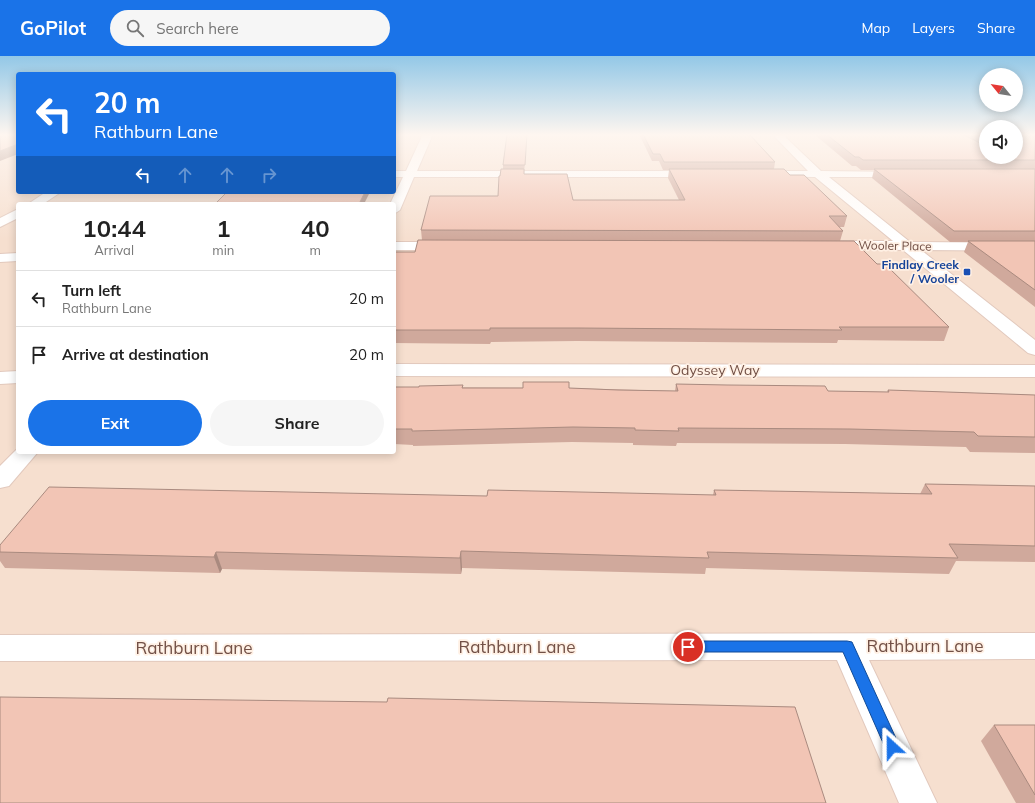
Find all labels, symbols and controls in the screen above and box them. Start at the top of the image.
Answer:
search box [110,10,390,46]
text: GoPilot [20,16,86,40]
icon: search [124,17,146,39]
text: Search here [156,19,239,38]
text: Map [861,19,890,37]
text: Layers [912,19,955,37]
text: Share [977,19,1015,37]
north arrow [979,68,1023,112]
map controls [979,68,1023,164]
text: 20 m [94,85,160,120]
icon: left [28,88,80,140]
text: Rathburn Lane [94,120,218,143]
button: sound [979,120,1023,164]
icon: left [132,164,154,186]
icon: ahead [174,164,196,186]
icon: ahead [216,164,238,186]
icon: right [258,164,280,186]
text: 10:44 [82,213,146,243]
text: 1 [216,213,231,243]
text: 40 [301,213,330,243]
street label: Wooler Place [858,237,932,254]
text: Arrival [94,242,134,258]
text: min [212,242,234,258]
text: m [309,242,321,258]
place label: Findlay Creek / Wooler [881,257,959,286]
marker: Findlay Creek / Wooler [962,267,972,277]
text: Turn left [62,281,121,300]
icon: left [28,288,50,310]
text: 20 m [349,289,384,308]
text: Rathburn Lane [62,300,152,316]
icon: arrive [28,344,50,366]
text: Arrive at destination [62,345,209,364]
text: 20 m [349,345,384,364]
street label: Odyssey Way [670,361,760,379]
button: Exit [28,400,202,446]
button: Share [210,400,384,446]
pin [671,630,705,664]
street label: Rathburn Lane [866,635,984,656]
street label: Rathburn Lane [458,636,576,657]
icon: arrive [677,636,699,658]
street label: Rathburn Lane [135,637,253,658]
position arrow [871,726,913,768]

